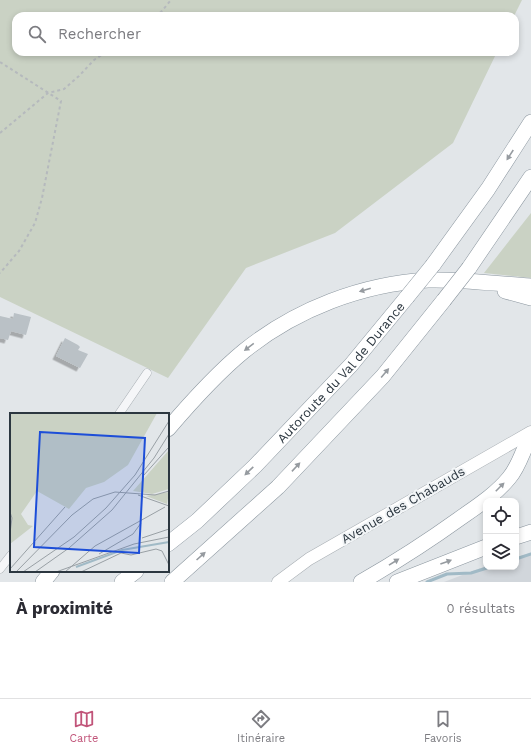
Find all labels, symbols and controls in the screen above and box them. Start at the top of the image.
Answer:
search box [12,12,519,56]
icon: search [26,23,48,45]
text: Rechercher [58,25,141,43]
one-way arrow [506,150,514,160]
one-way arrow [359,287,371,293]
street label: Autoroute du Val de Durance [274,299,408,446]
one-way arrow [244,343,255,351]
one-way arrow [381,367,390,378]
inset map [10,413,169,572]
one-way arrow [291,462,301,472]
street label: Avenue des Chabauds [339,463,468,547]
one-way arrow [244,466,254,476]
one-way arrow [495,482,505,492]
map controls [483,498,519,570]
button: locate [483,498,519,534]
button: layers [483,534,519,570]
one-way arrow [196,551,206,561]
one-way arrow [388,559,400,566]
one-way arrow [441,559,453,565]
text: À proximité [16,598,113,618]
text: 0 résultats [446,601,515,616]
tab: Carte [69,708,98,745]
tab: Itinéraire [237,708,285,745]
tab: Favoris [424,708,462,745]

